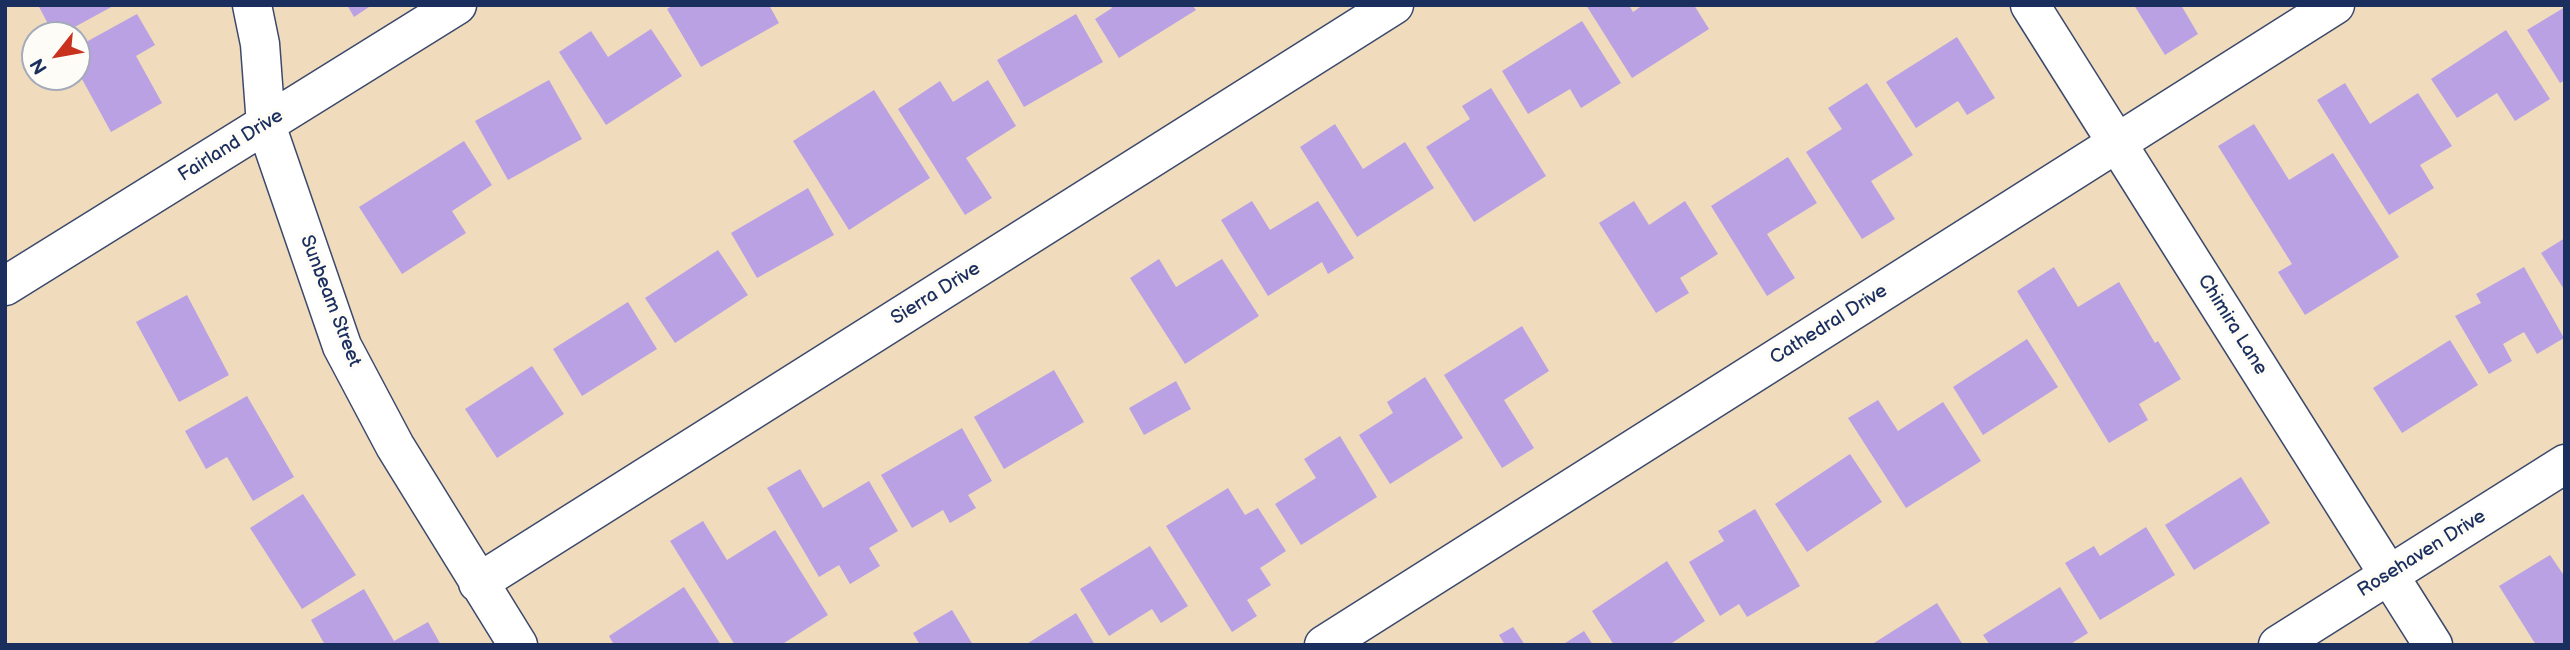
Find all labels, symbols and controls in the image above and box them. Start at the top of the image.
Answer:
north arrow [21,21,91,91]
text: N [26,54,53,78]
street label: Fairland Drive [174,105,288,187]
street label: Sunbeam Street [295,232,365,370]
street label: Sierra Drive [887,258,985,330]
street label: Chimira Lane [2192,271,2272,379]
street label: Cathedral Drive [1766,280,1892,370]
street label: Rosehaven Drive [2354,505,2490,603]

